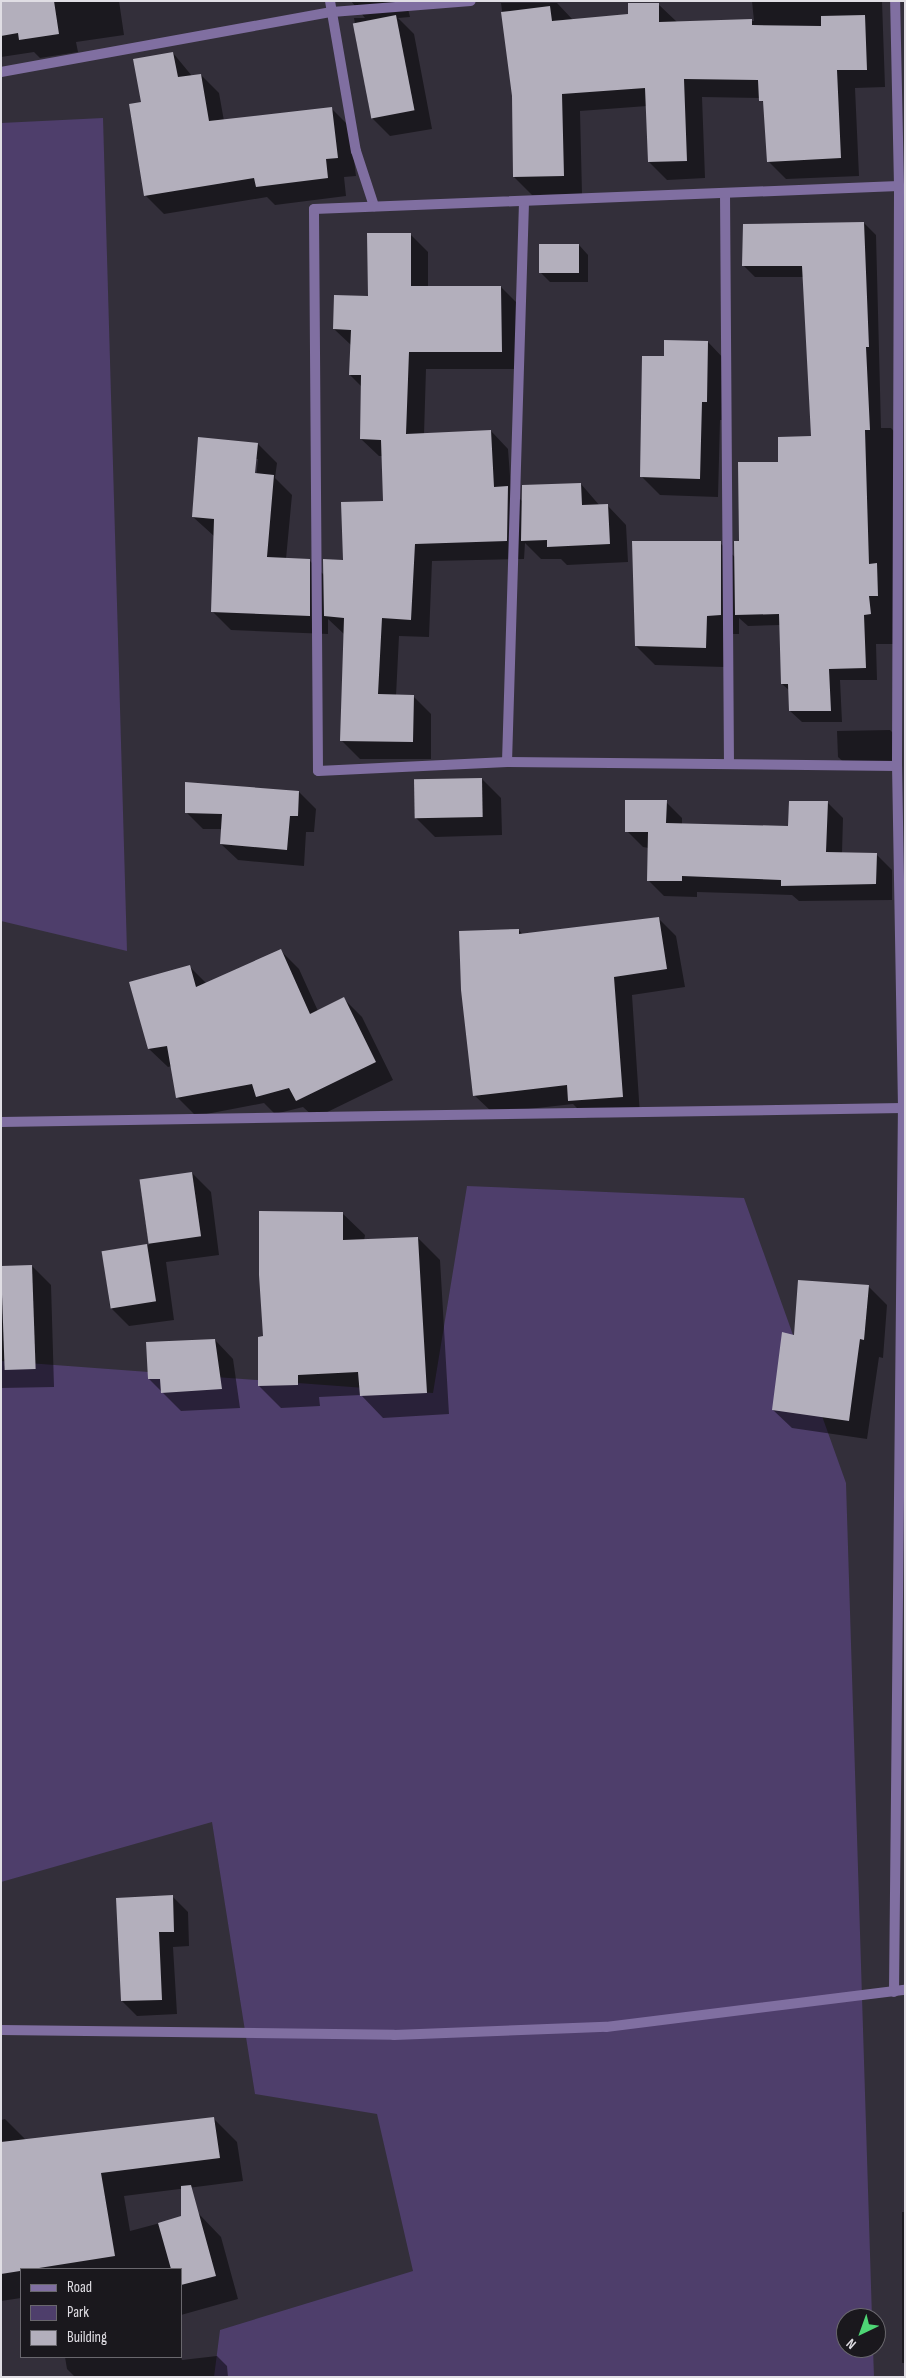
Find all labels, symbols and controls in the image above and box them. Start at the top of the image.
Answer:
legend [20,2268,182,2358]
text: Road [67,2278,92,2297]
text: Park [67,2303,89,2322]
north arrow [836,2308,886,2358]
text: Building [67,2328,107,2347]
text: N [843,2335,860,2353]

